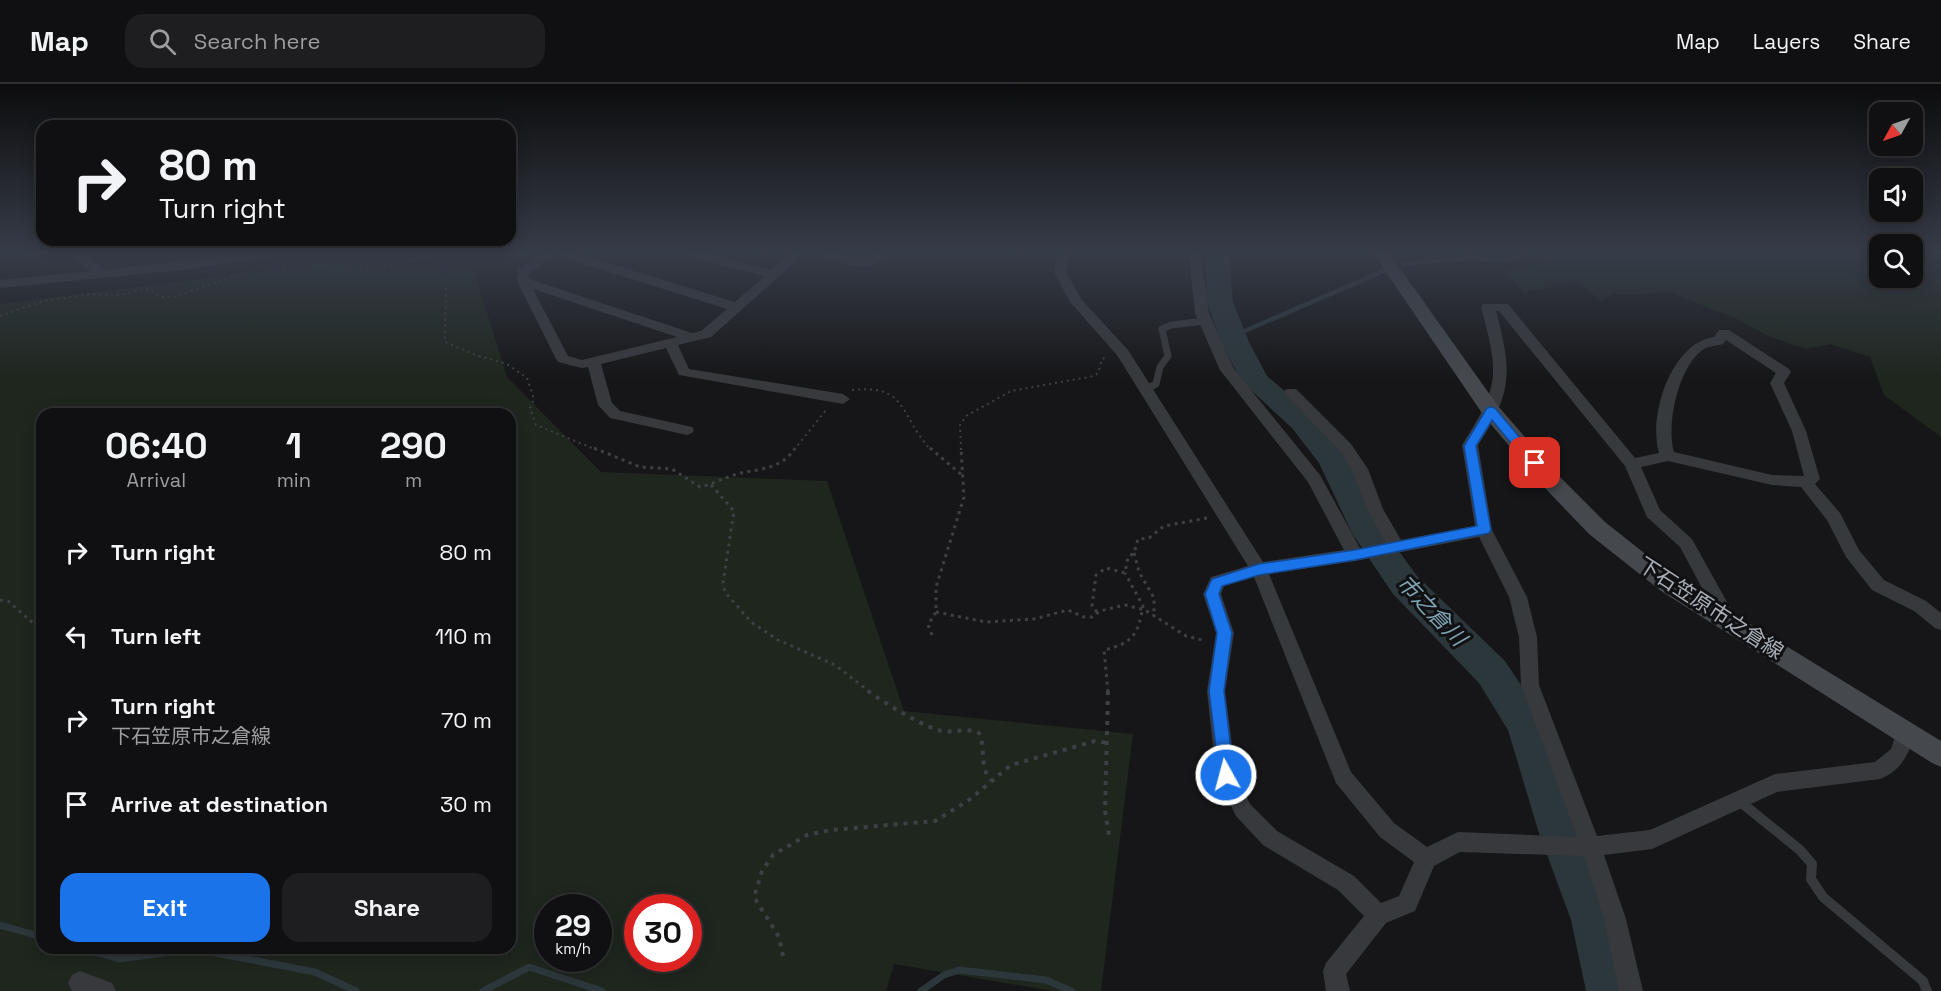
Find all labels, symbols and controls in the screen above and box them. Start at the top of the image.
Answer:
search box [125,14,545,68]
text: Map [30,23,89,59]
icon: search [146,25,179,58]
text: Search here [194,27,321,55]
text: Map [1676,28,1720,55]
text: Layers [1753,28,1820,55]
text: Share [1853,28,1911,55]
north arrow [1869,102,1923,156]
map controls [1869,102,1923,288]
text: 80 m [159,139,258,192]
icon: right [60,144,138,222]
button: sound [1869,168,1923,222]
text: Turn right [159,191,286,226]
button: search [1869,234,1923,288]
text: 06:40 [105,423,208,469]
text: 1 [286,423,302,469]
text: 290 [380,423,447,469]
pin [1509,437,1560,488]
icon: arrive [1518,446,1551,479]
text: Arrival [127,467,186,493]
text: min [277,467,311,493]
text: m [405,467,422,493]
icon: right [60,536,93,569]
text: Turn right [111,538,216,566]
text: 80 m [440,538,492,566]
street label: 下石笠原市之倉線 [1633,551,1789,665]
water label: 市之倉川 [1391,569,1474,653]
icon: left [60,620,93,653]
text: Turn left [111,622,201,650]
text: 110 m [435,622,492,650]
text: Turn right [111,692,216,720]
icon: right [60,704,93,737]
text: 70 m [441,706,492,734]
text: 下石笠原市之倉線 [111,723,271,749]
position arrow [1194,743,1258,807]
icon: arrive [60,788,93,821]
text: Arrive at destination [111,790,328,818]
text: 30 m [440,790,492,818]
button: Exit [60,873,270,942]
button: Share [282,873,492,942]
speed limit sign: 30 [624,894,702,972]
text: 29 [555,906,591,945]
text: km/h [555,939,591,958]

